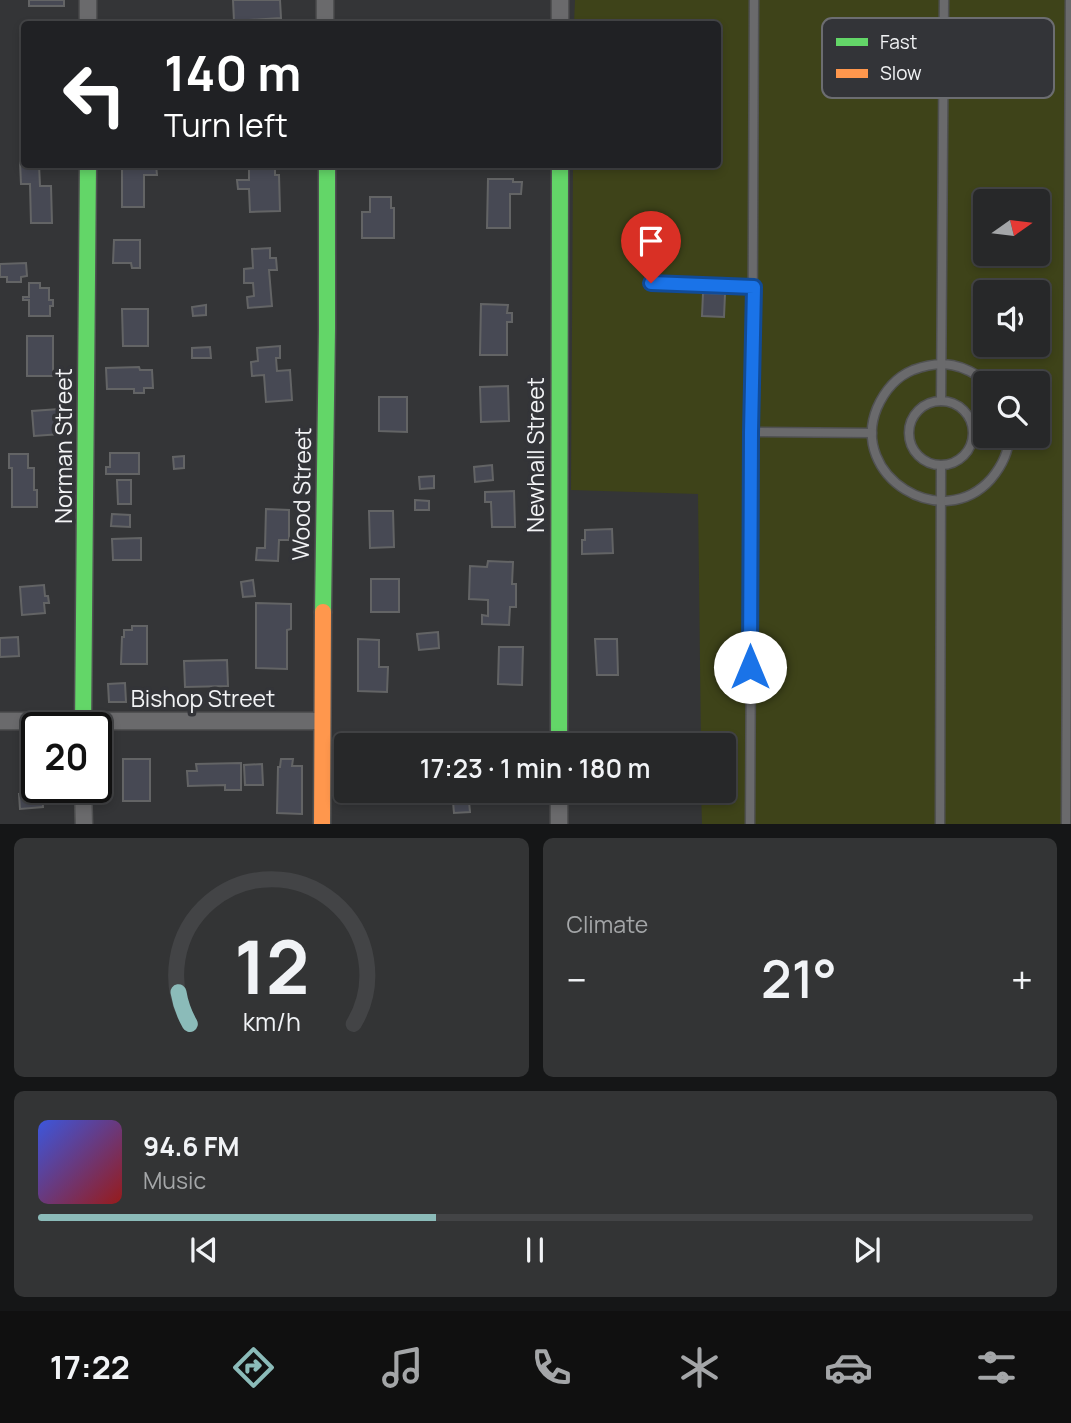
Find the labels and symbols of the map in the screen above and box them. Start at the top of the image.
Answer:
legend [822,18,1054,98]
text: Fast [880,29,917,55]
text: Slow [880,60,922,86]
north arrow [973,189,1050,266]
pin [621,211,681,283]
street label: Norman Street [47,368,79,524]
street label: Newhall Street [519,377,551,533]
street label: Wood Street [284,427,318,561]
position arrow [713,630,787,704]
street label: Bishop Street [131,682,275,714]
speed limit sign: 20 [21,712,112,803]

